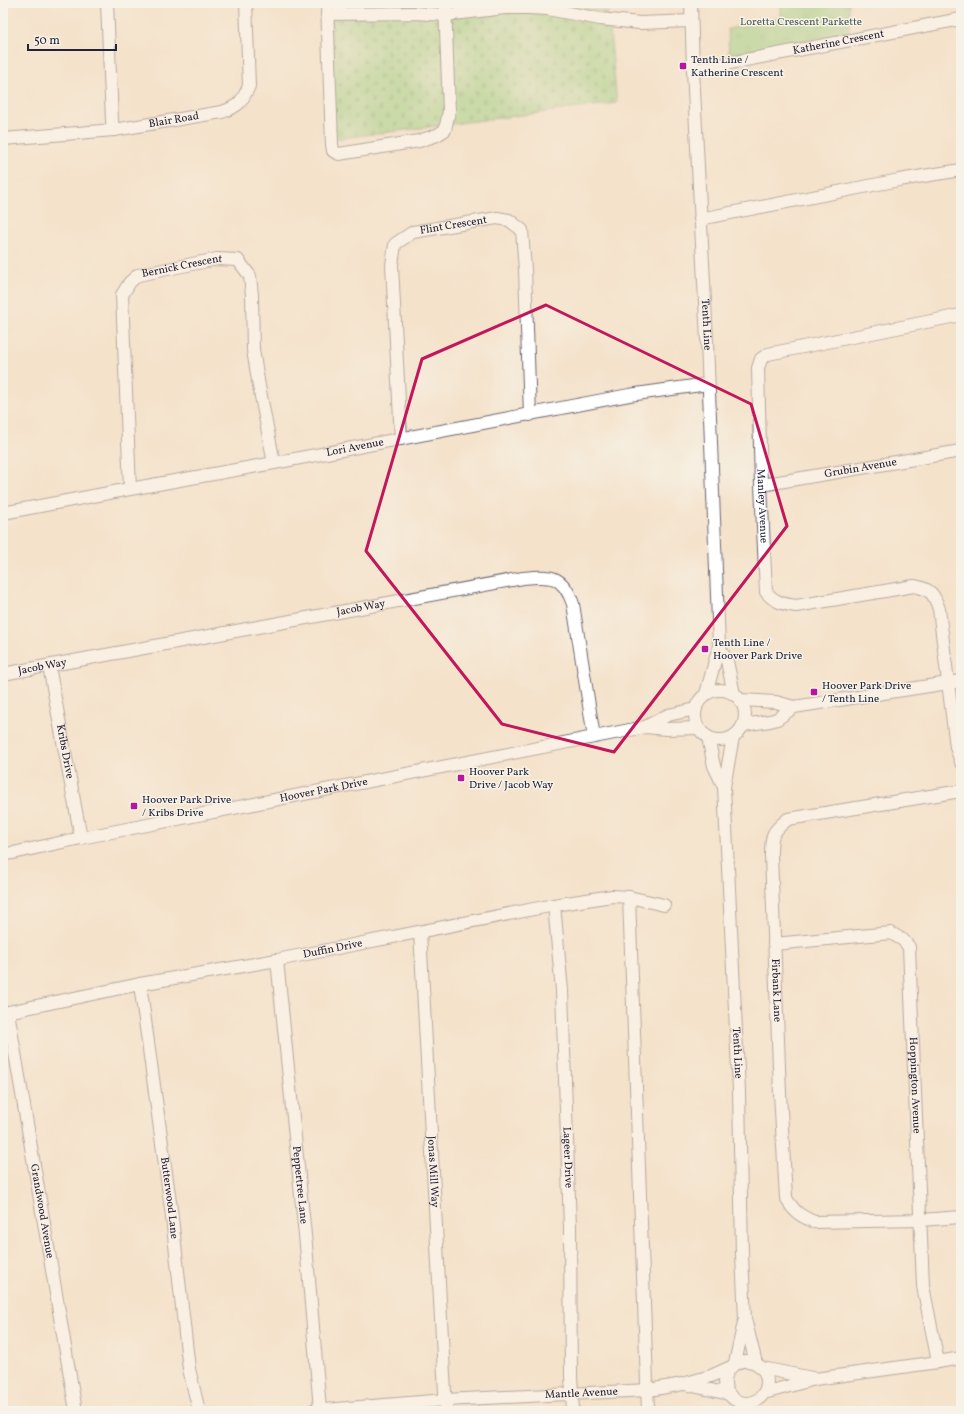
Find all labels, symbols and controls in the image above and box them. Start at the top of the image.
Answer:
park label: Loretta Crescent Parkette [740,15,862,30]
scale bar [28,26,116,52]
street label: Katherine Crescent [791,26,885,58]
text: 50 m [34,33,60,49]
place label: Tenth Line / Katherine Crescent [691,53,784,81]
marker: Tenth Line / Katherine Crescent [678,61,688,71]
street label: Blair Road [148,108,200,132]
street label: Flint Crescent [419,212,488,238]
street label: Bernick Crescent [140,251,223,282]
street label: Tenth Line [697,299,715,351]
street label: Lori Avenue [325,435,385,460]
street label: Grubin Avenue [823,455,898,482]
street label: Manley Avenue [753,468,771,544]
street label: Jacob Way [335,596,386,620]
place label: Tenth Line / Hoover Park Drive [713,636,802,664]
marker: Tenth Line / Hoover Park Drive [700,644,710,654]
street label: Jacob Way [17,655,68,679]
place label: Hoover Park Drive / Tenth Line [822,679,911,707]
marker: Hoover Park Drive / Tenth Line [809,687,819,697]
street label: Kribs Drive [52,723,77,780]
place label: Hoover Park Drive / Jacob Way [469,765,553,793]
marker: Hoover Park Drive / Jacob Way [456,773,466,783]
street label: Hoover Park Drive [278,774,369,806]
place label: Hoover Park Drive / Kribs Drive [142,793,231,821]
marker: Hoover Park Drive / Kribs Drive [129,801,139,811]
street label: Duffin Drive [302,936,364,962]
street label: Firbank Lane [767,958,785,1022]
street label: Tenth Line [728,1027,746,1079]
street label: Hoppington Avenue [905,1037,924,1134]
street label: Lageer Drive [559,1127,576,1188]
street label: Jonas Mill Way [424,1135,442,1208]
street label: Peppertree Lane [288,1145,311,1225]
street label: Butterwood Lane [156,1156,182,1240]
street label: Grandwood Avenue [27,1163,57,1259]
street label: Mantle Avenue [545,1384,618,1403]

